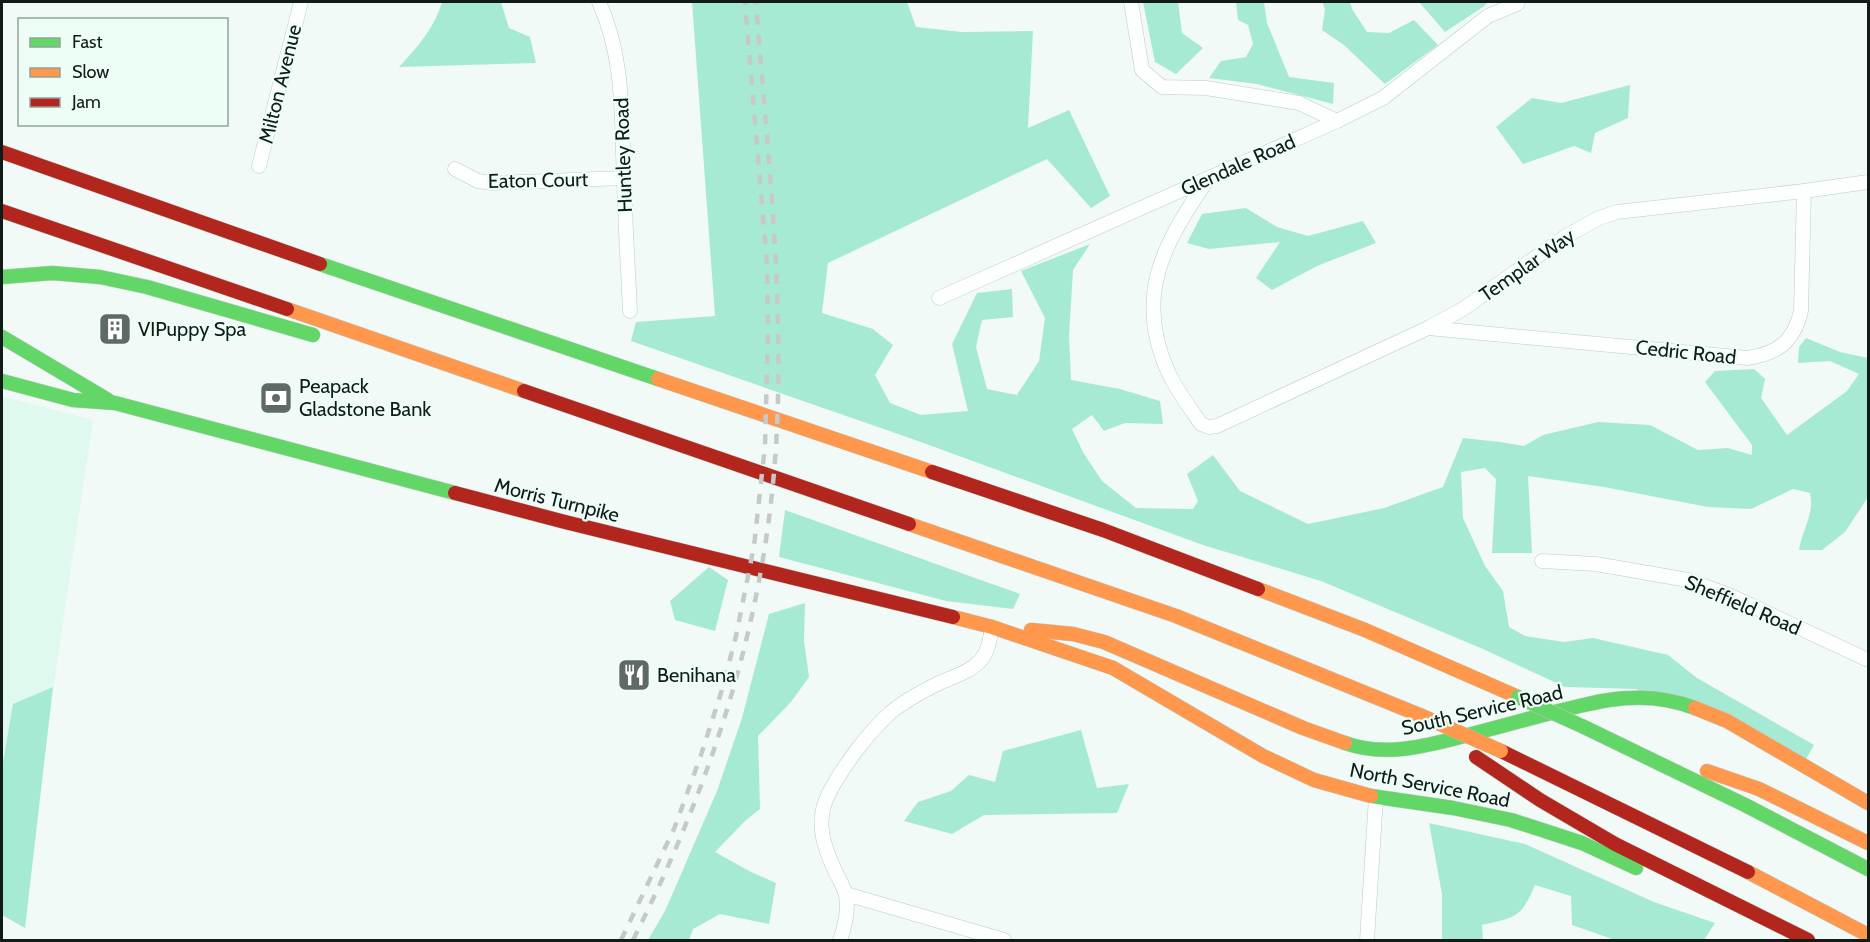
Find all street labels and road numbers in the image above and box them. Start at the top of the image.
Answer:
street label: Milton Avenue [254,22,306,146]
street label: Huntley Road [609,97,637,213]
street label: Glendale Road [1177,129,1299,201]
street label: Eaton Court [488,167,589,193]
street label: Templar Way [1475,223,1579,307]
street label: Cedric Road [1635,335,1737,369]
street label: Morris Turnpike [492,473,622,527]
street label: Sheffield Road [1681,570,1805,640]
street label: South Service Road [1399,680,1565,740]
street label: North Service Road [1348,758,1512,812]

